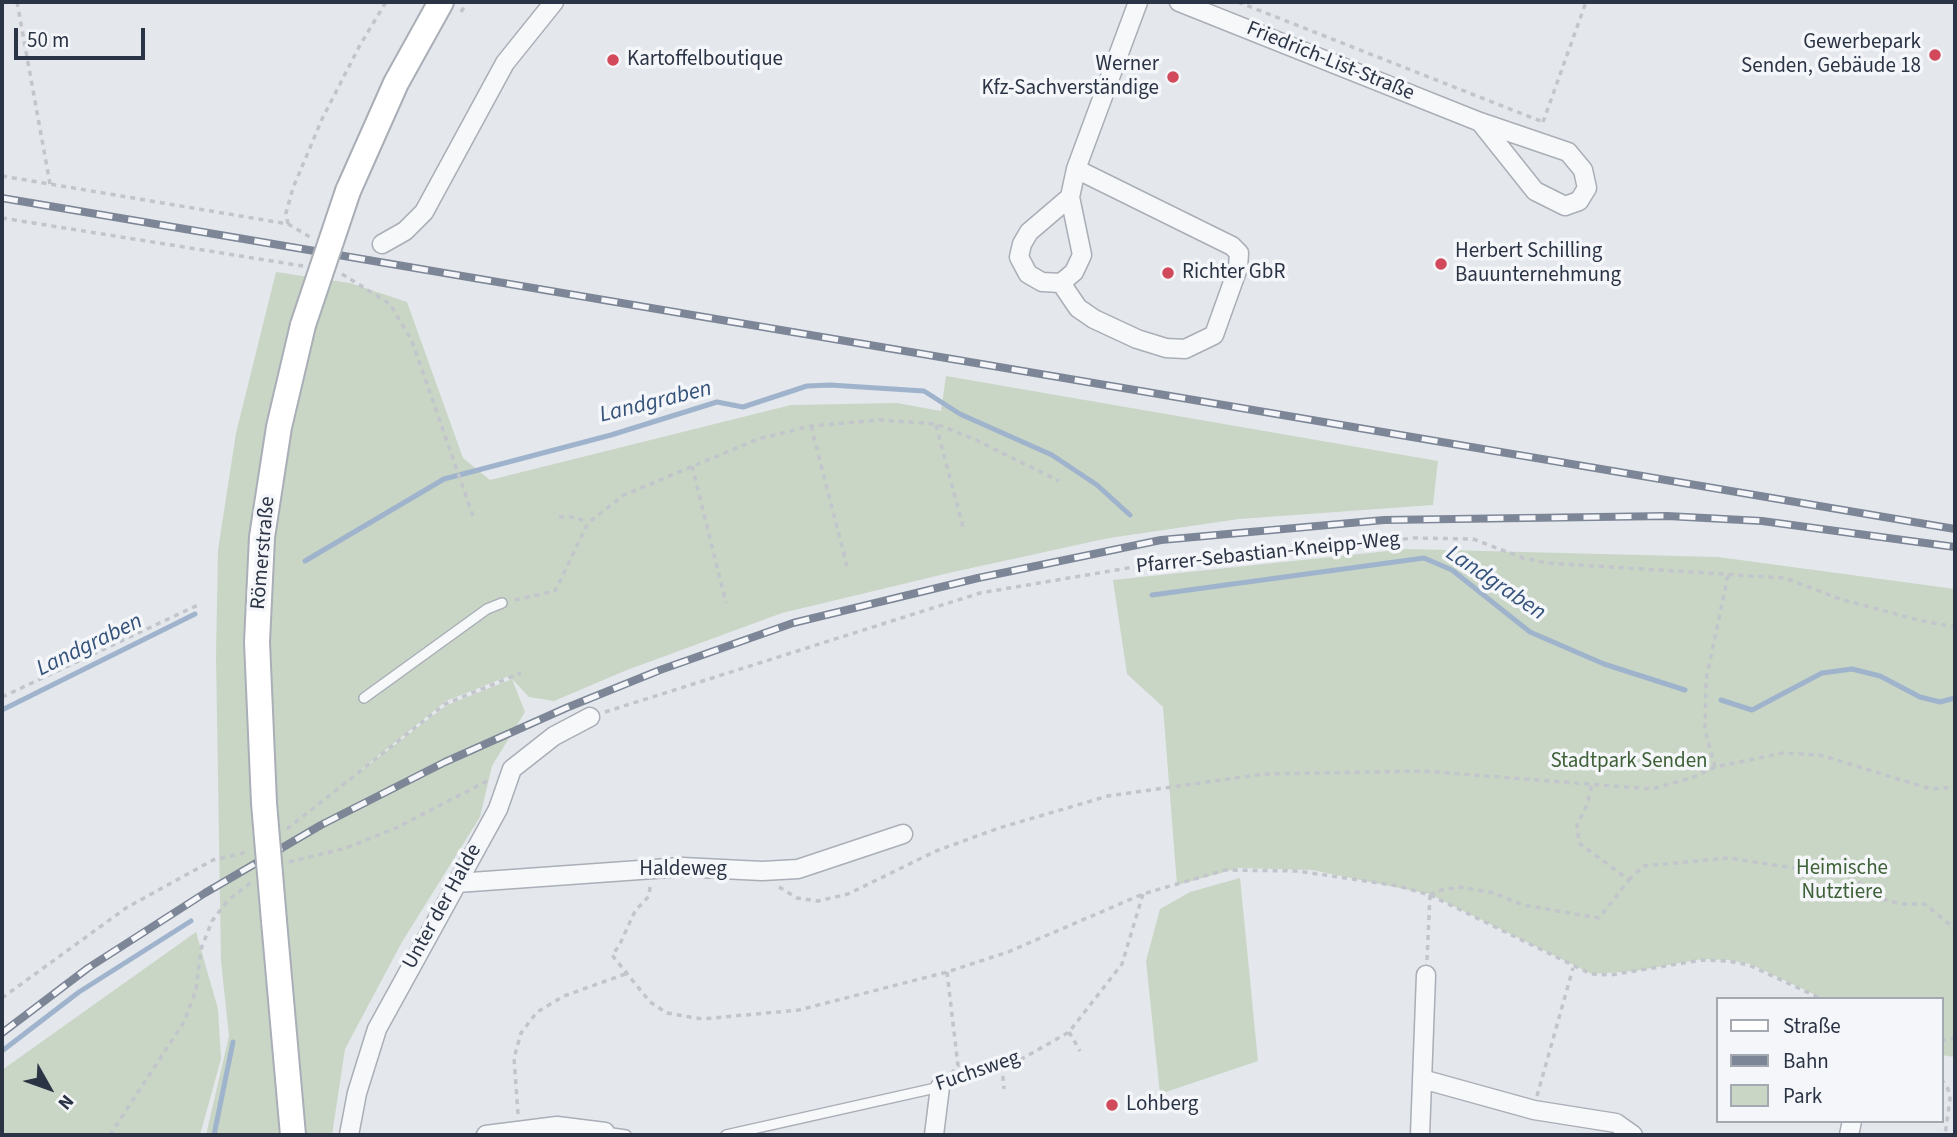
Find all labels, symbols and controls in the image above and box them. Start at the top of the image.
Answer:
scale bar [18,14,149,58]
street label: Friedrich-List-Straße [1242,17,1418,107]
text: 50 m [27,25,69,55]
place label: Gewerbepark Senden, Gebäude 18 [1741,30,1921,80]
place label: Kartoffelboutique [627,47,783,73]
marker: Gewerbepark Senden, Gebäude 18 [1927,47,1943,63]
marker: Kartoffelboutique [605,52,621,68]
place label: Werner Kfz-Sachverständige [981,52,1159,102]
marker: Werner Kfz-Sachverständige [1165,69,1181,85]
place label: Herbert Schilling Bauunternehmung [1455,239,1621,289]
marker: Herbert Schilling Bauunternehmung [1433,256,1449,272]
place label: Richter GbR [1182,260,1285,286]
marker: Richter GbR [1160,265,1176,281]
water label: Landgraben [597,376,715,430]
street label: Römerstraße [247,495,281,611]
street label: Pfarrer-Sebastian-Kneipp-Weg [1135,528,1401,580]
water label: Landgraben [1440,541,1550,627]
water label: Landgraben [32,608,148,684]
park label: Stadtpark Senden [1550,749,1708,775]
street label: Unter der Halde [398,840,488,974]
park label: Heimische Nutztiere [1796,856,1888,906]
street label: Haldeweg [639,857,727,883]
legend [1716,997,1943,1123]
text: Straße [1783,1011,1841,1041]
street label: Fuchsweg [933,1046,1023,1098]
text: Bahn [1783,1046,1829,1076]
north arrow [14,1053,84,1123]
text: Park [1783,1081,1822,1111]
text: N [51,1088,80,1115]
place label: Lohberg [1126,1092,1198,1118]
marker: Lohberg [1104,1097,1120,1113]

